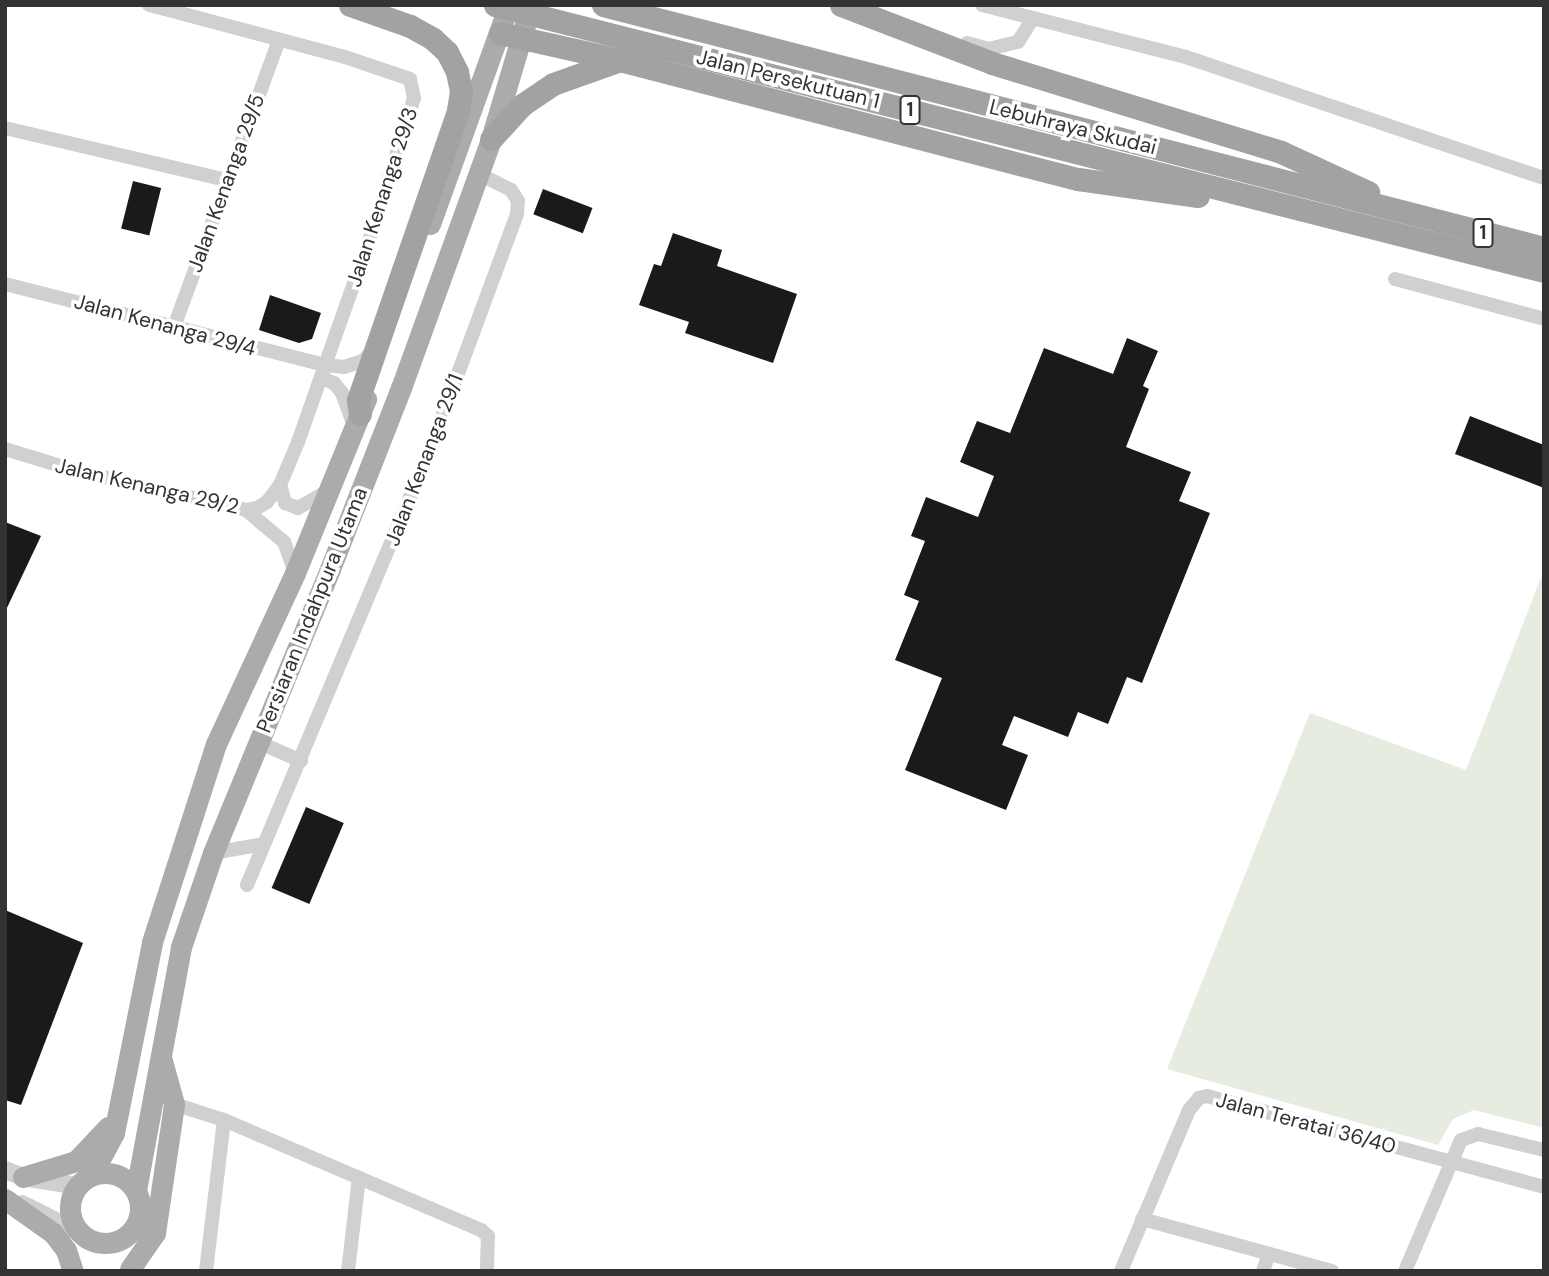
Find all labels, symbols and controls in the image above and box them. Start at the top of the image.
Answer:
street label: Jalan Persekutuan 1 [694,44,882,114]
street label: Jalan Kenanga 29/5 [182,90,270,276]
road number: 1 [900,94,920,125]
street label: Lebuhraya Skudai [987,94,1159,160]
street label: Jalan Kenanga 29/3 [341,104,423,290]
road number: 1 [1472,218,1494,248]
street label: Jalan Kenanga 29/4 [71,289,259,361]
street label: Jalan Kenanga 29/1 [380,370,468,550]
street label: Jalan Kenanga 29/2 [53,453,241,519]
street label: Persiaran Indahpura Utama [251,484,373,736]
street label: Jalan Teratai 36/40 [1213,1087,1399,1159]

